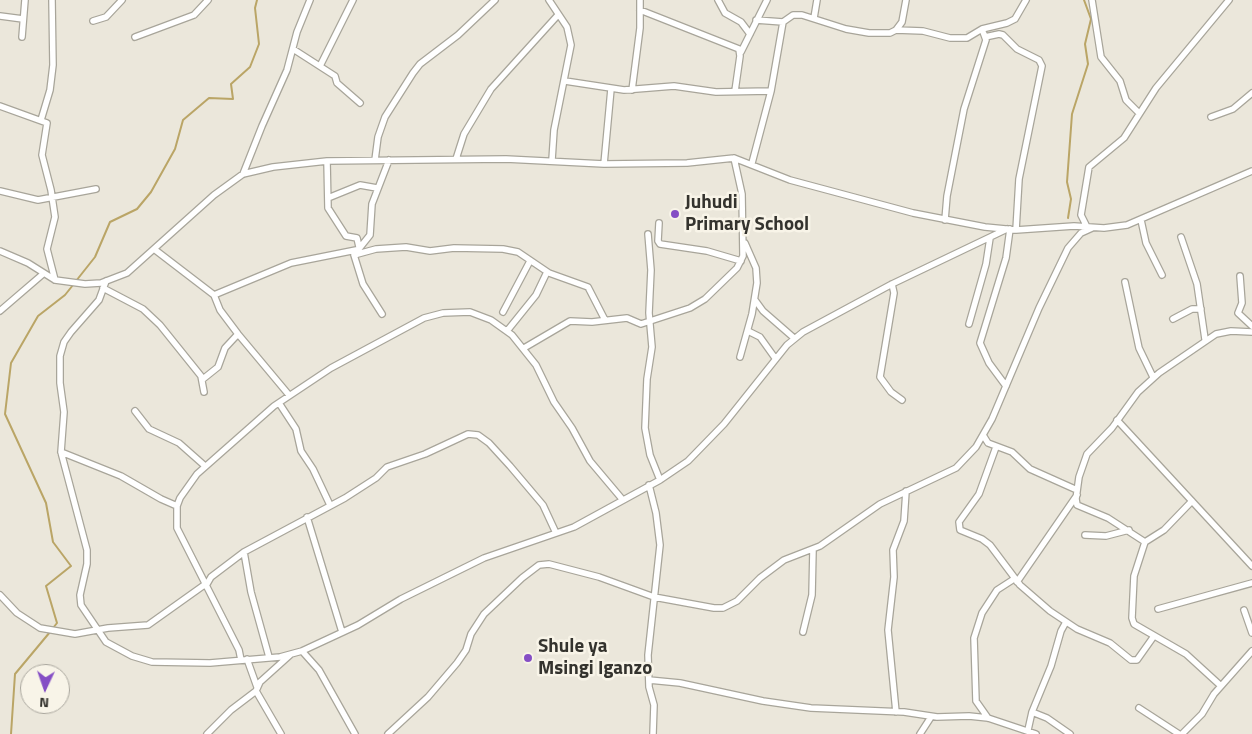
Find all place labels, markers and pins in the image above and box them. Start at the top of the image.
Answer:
place label: Juhudi Primary School [685,192,809,236]
marker: Juhudi Primary School [669,208,681,220]
place label: Shule ya Msingi Iganzo [538,636,652,680]
marker: Shule ya Msingi Iganzo [522,652,534,664]

